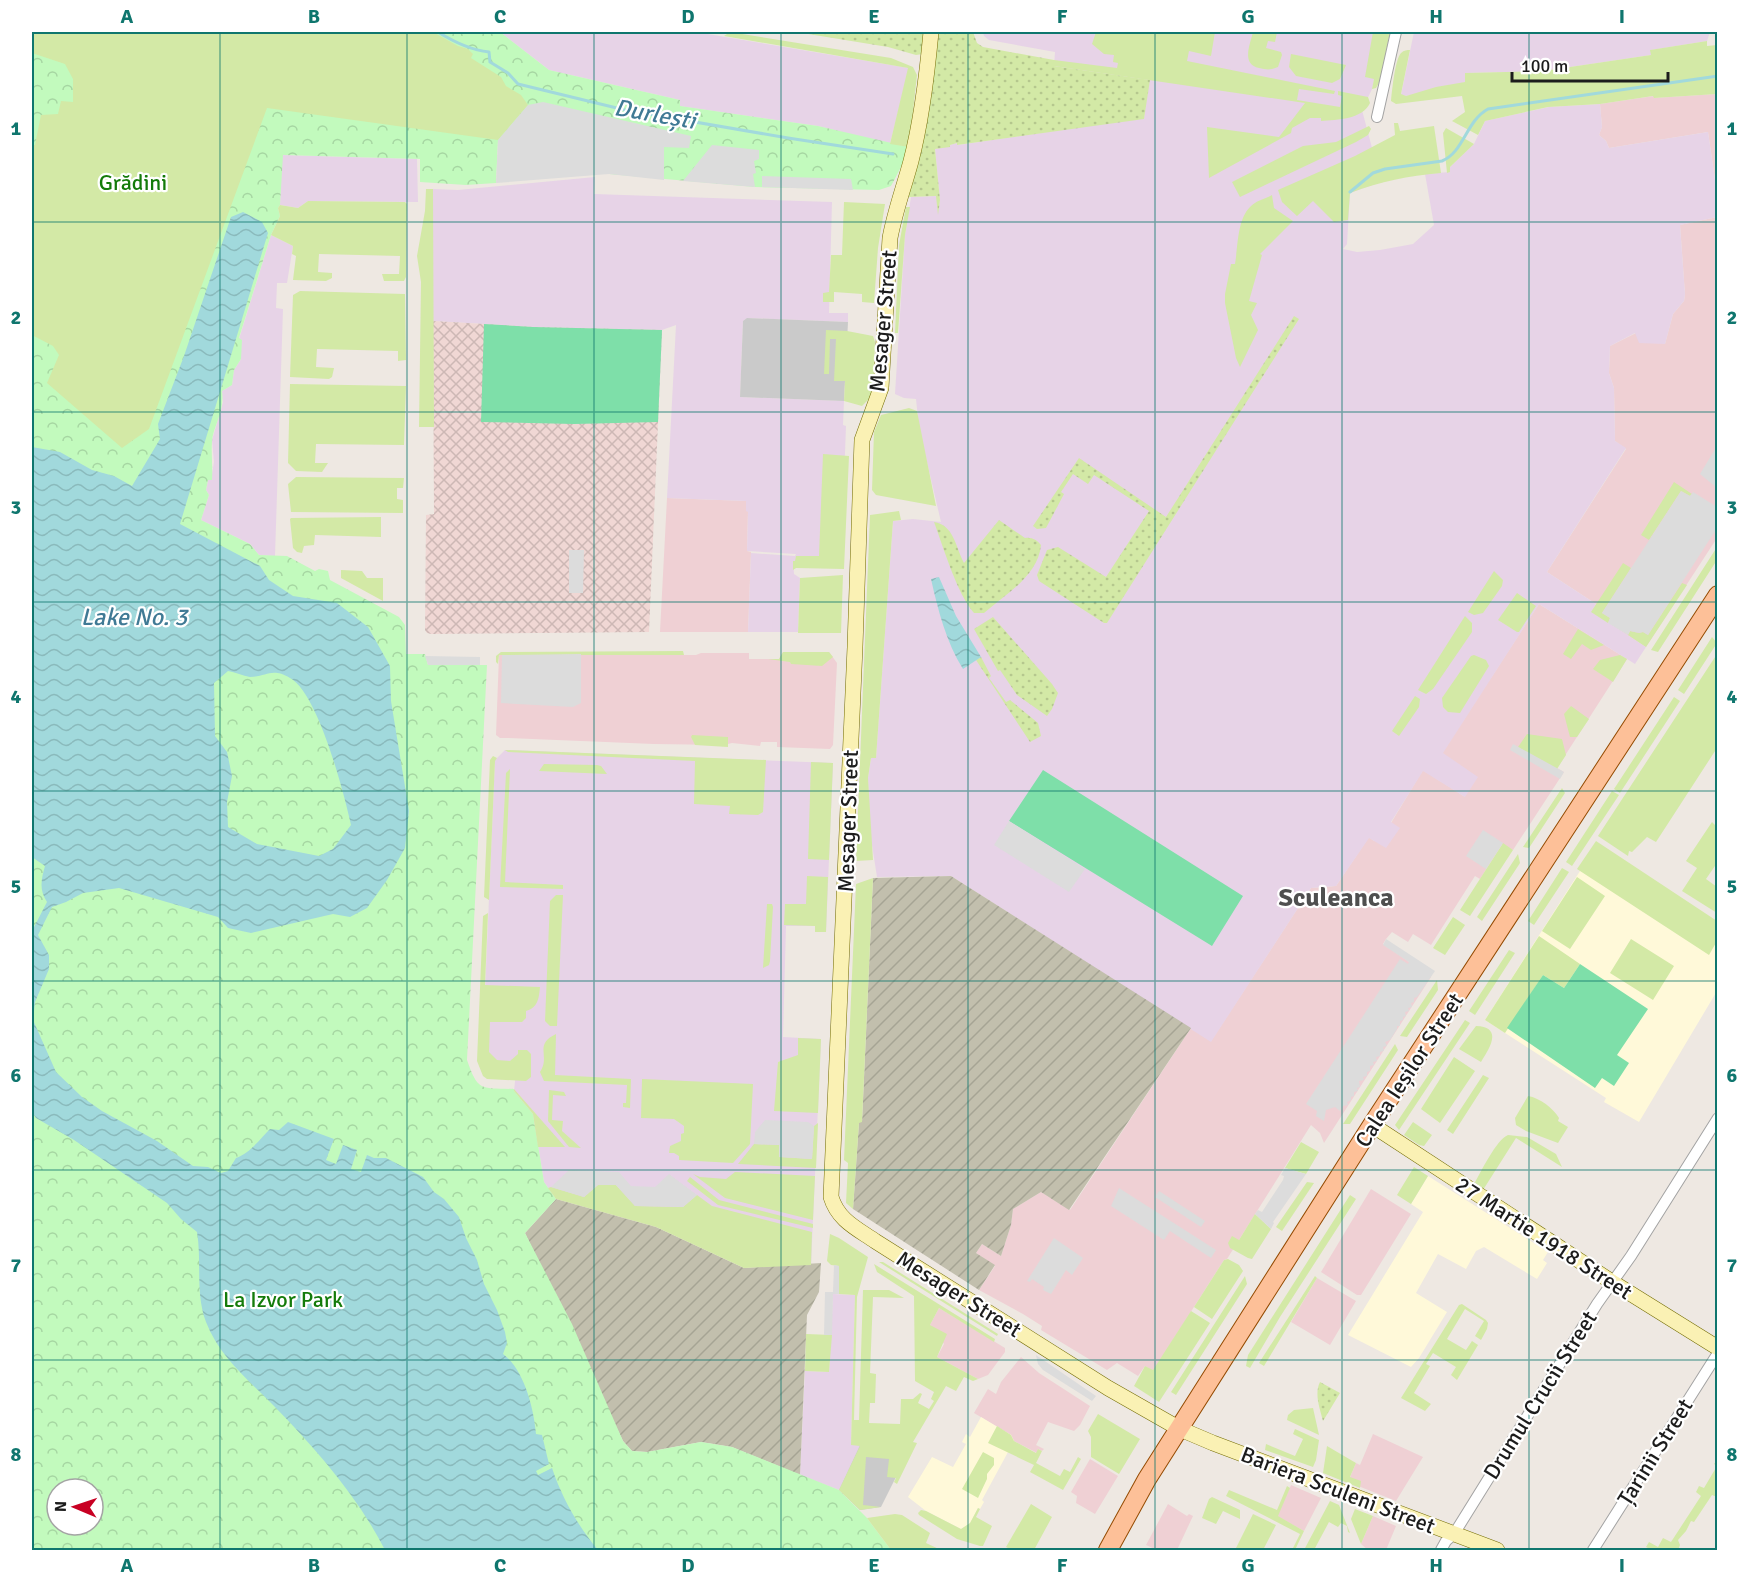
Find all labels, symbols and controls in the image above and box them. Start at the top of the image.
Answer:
text: A [121,4,134,29]
text: B [308,4,320,29]
text: C [494,4,506,29]
text: D [681,4,695,29]
text: E [868,4,880,29]
text: F [1057,4,1068,29]
text: G [1241,4,1255,29]
text: H [1429,4,1443,29]
text: I [1619,4,1625,29]
scale bar [1512,45,1668,83]
text: 100 m [1521,55,1568,77]
water label: Durlești [612,92,700,136]
text: 1 [11,116,22,141]
text: 1 [1727,116,1738,141]
park label: Grădini [99,169,167,196]
street label: Mesager Street [863,249,903,393]
text: 2 [11,305,21,330]
text: 2 [1727,305,1737,330]
text: 3 [11,495,21,520]
text: 3 [1727,495,1737,520]
water label: Lake No. 3 [81,602,189,632]
text: 4 [11,684,22,709]
text: 4 [1727,684,1738,709]
street label: Mesager Street [832,749,864,893]
text: 5 [11,874,21,899]
text: 5 [1727,874,1737,899]
district label: Sculeanca [1278,882,1394,914]
street label: Calea Ieșilor Street [1349,988,1469,1152]
text: 6 [11,1063,22,1088]
text: 6 [1727,1063,1738,1088]
street label: 27 Martie 1918 Street [1451,1171,1638,1305]
street label: Mesager Street [891,1245,1027,1343]
text: 7 [11,1253,22,1278]
text: 7 [1727,1253,1738,1278]
park label: La Izvor Park [223,1286,343,1313]
street label: Drumul Crucii Street [1477,1306,1603,1484]
street label: Țarinii Street [1612,1393,1699,1510]
street label: Bariera Sculeni Street [1237,1441,1439,1540]
text: 8 [11,1442,22,1467]
text: 8 [1727,1442,1738,1467]
north arrow [45,1477,105,1537]
text: N [51,1501,71,1512]
text: A [121,1553,134,1578]
text: B [308,1553,320,1578]
text: C [494,1553,506,1578]
text: D [681,1553,695,1578]
text: E [868,1553,880,1578]
text: F [1057,1553,1068,1578]
text: G [1241,1553,1255,1578]
text: H [1429,1553,1443,1578]
text: I [1619,1553,1625,1578]

